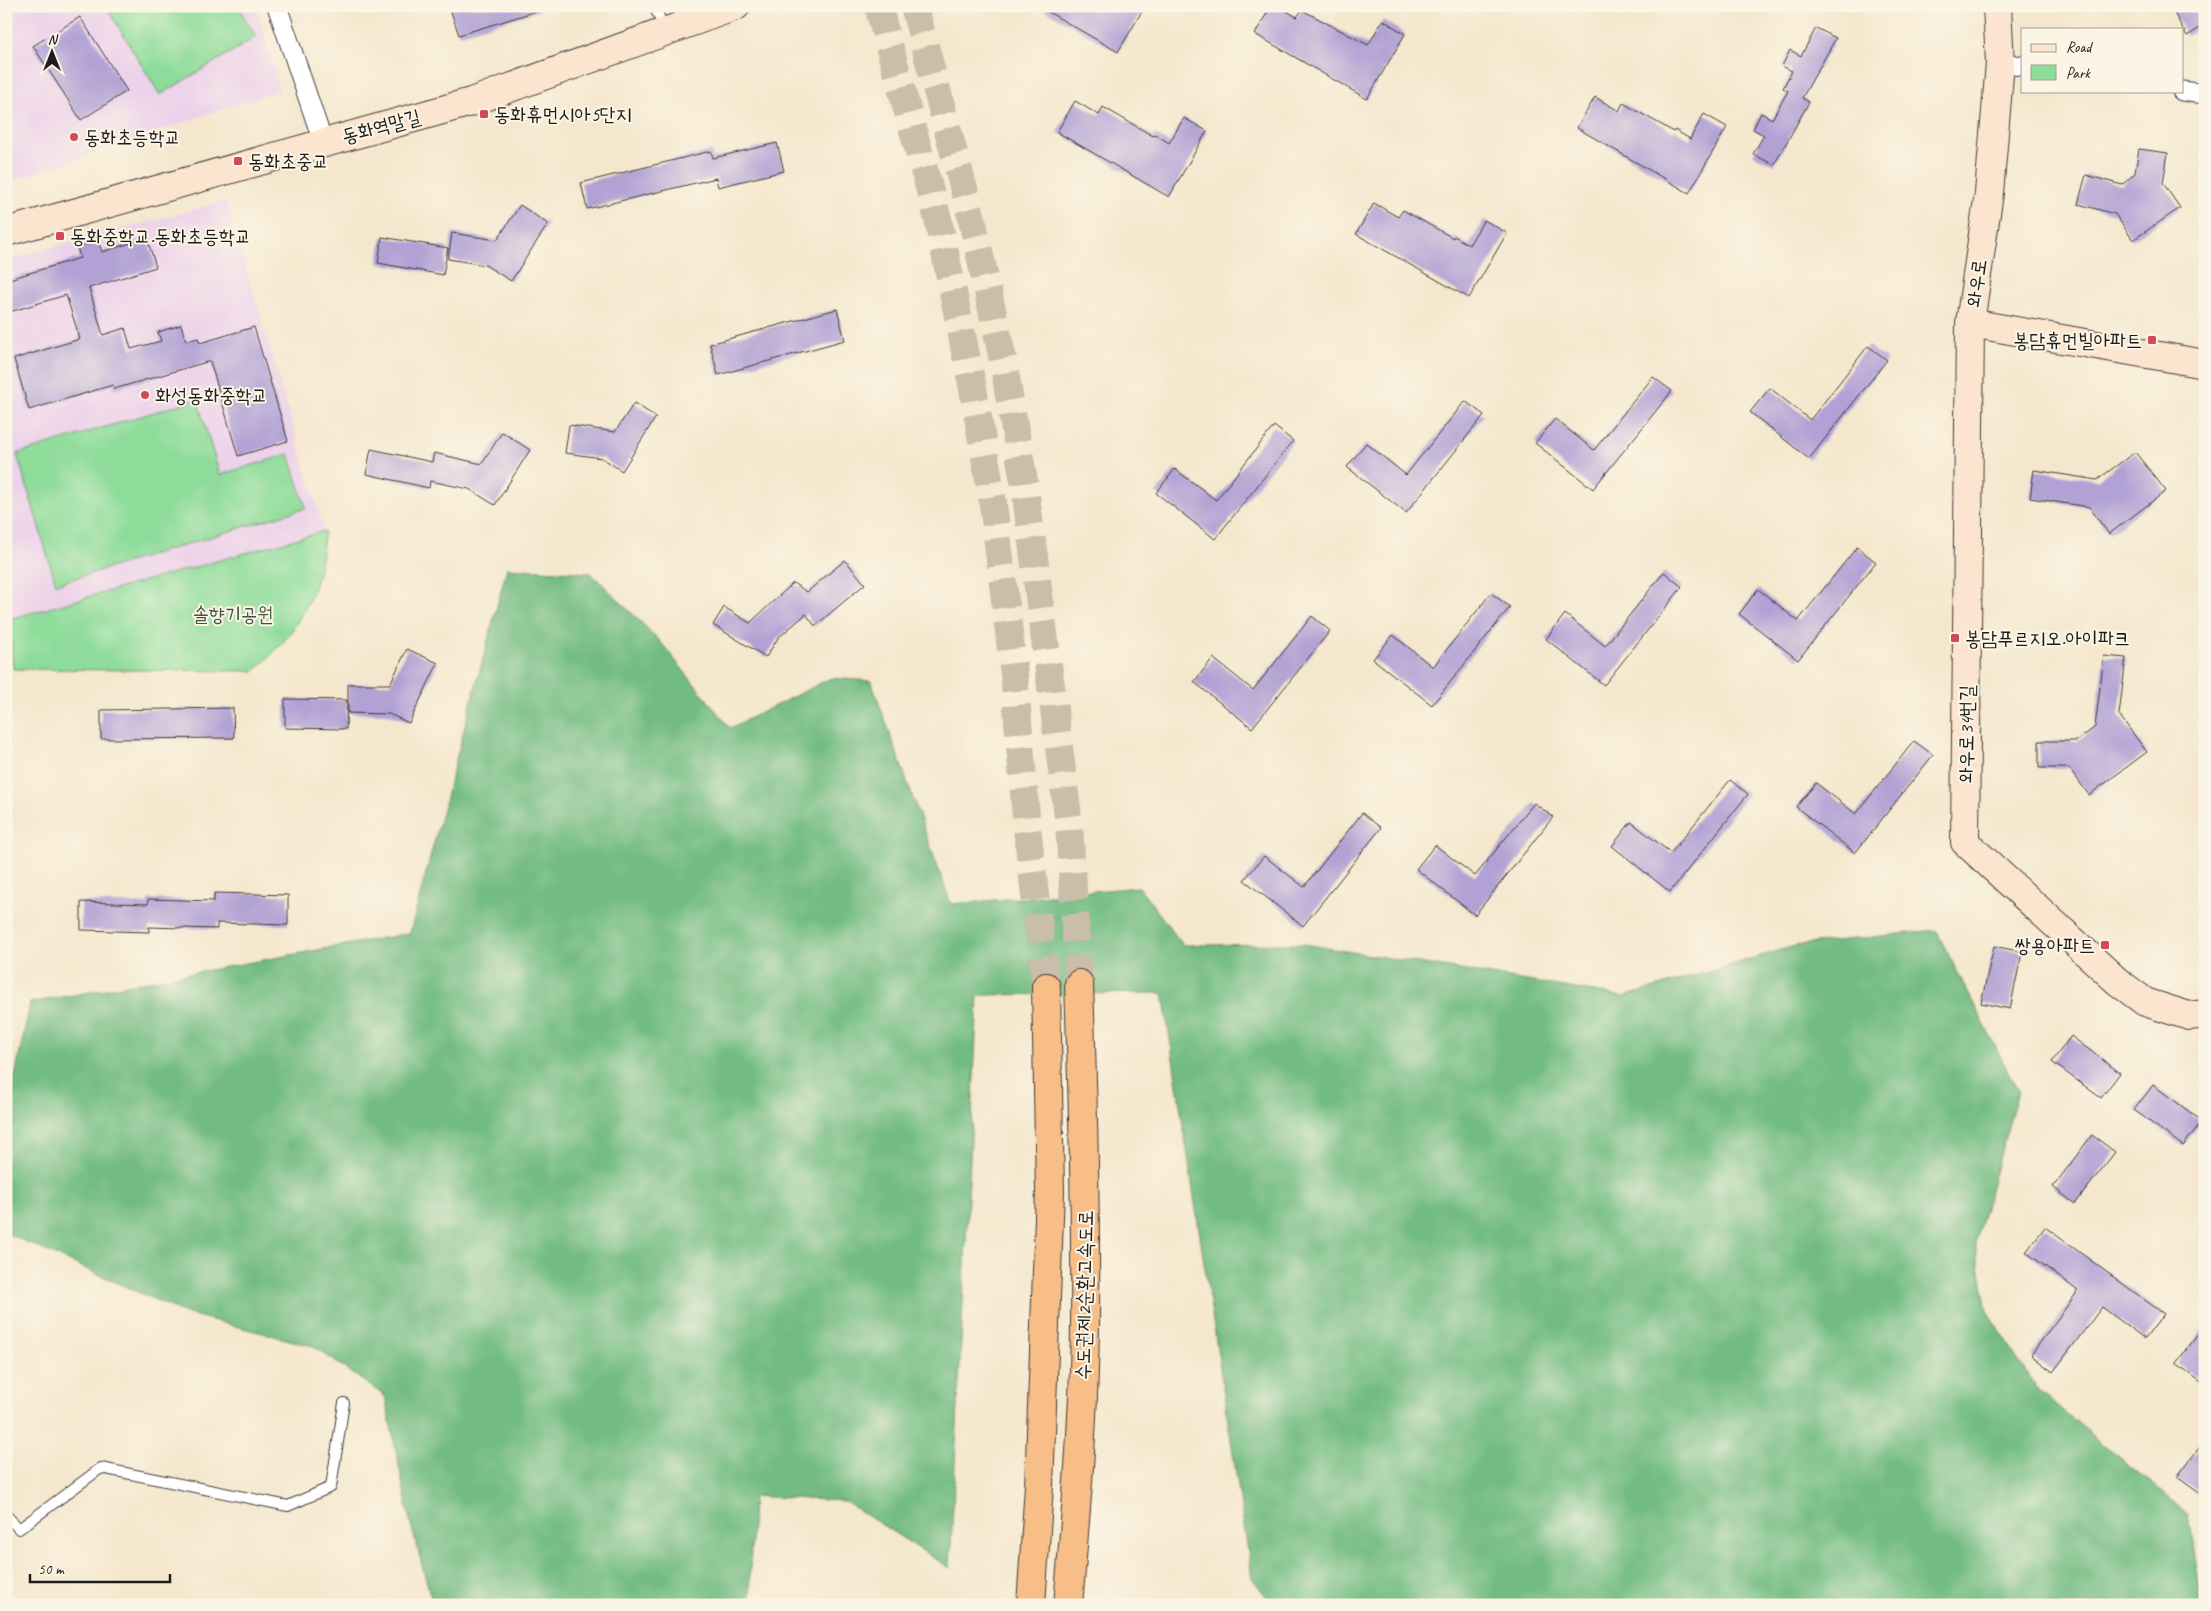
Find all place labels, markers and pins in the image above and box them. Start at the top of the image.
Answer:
place label: 동화휴먼시아5단지 [494,102,632,127]
marker: 동화휴먼시아5단지 [478,108,490,120]
place label: 동화초등학교 [84,125,181,150]
marker: 동화초등학교 [68,131,80,143]
place label: 동화초중교 [248,149,328,174]
marker: 동화초중교 [232,155,244,167]
place label: 동화중학교.동화초등학교 [70,224,251,249]
marker: 동화중학교.동화초등학교 [54,230,66,242]
place label: 봉담휴먼빌아파트 [2013,328,2142,353]
marker: 봉담휴먼빌아파트 [2146,334,2158,346]
place label: 화성동화중학교 [155,383,268,408]
marker: 화성동화중학교 [139,389,151,401]
place label: 봉담푸르지오.아이파크 [1965,626,2130,651]
marker: 봉담푸르지오.아이파크 [1949,632,1961,644]
place label: 쌍용아파트 [2015,933,2095,958]
marker: 쌍용아파트 [2099,939,2111,951]

